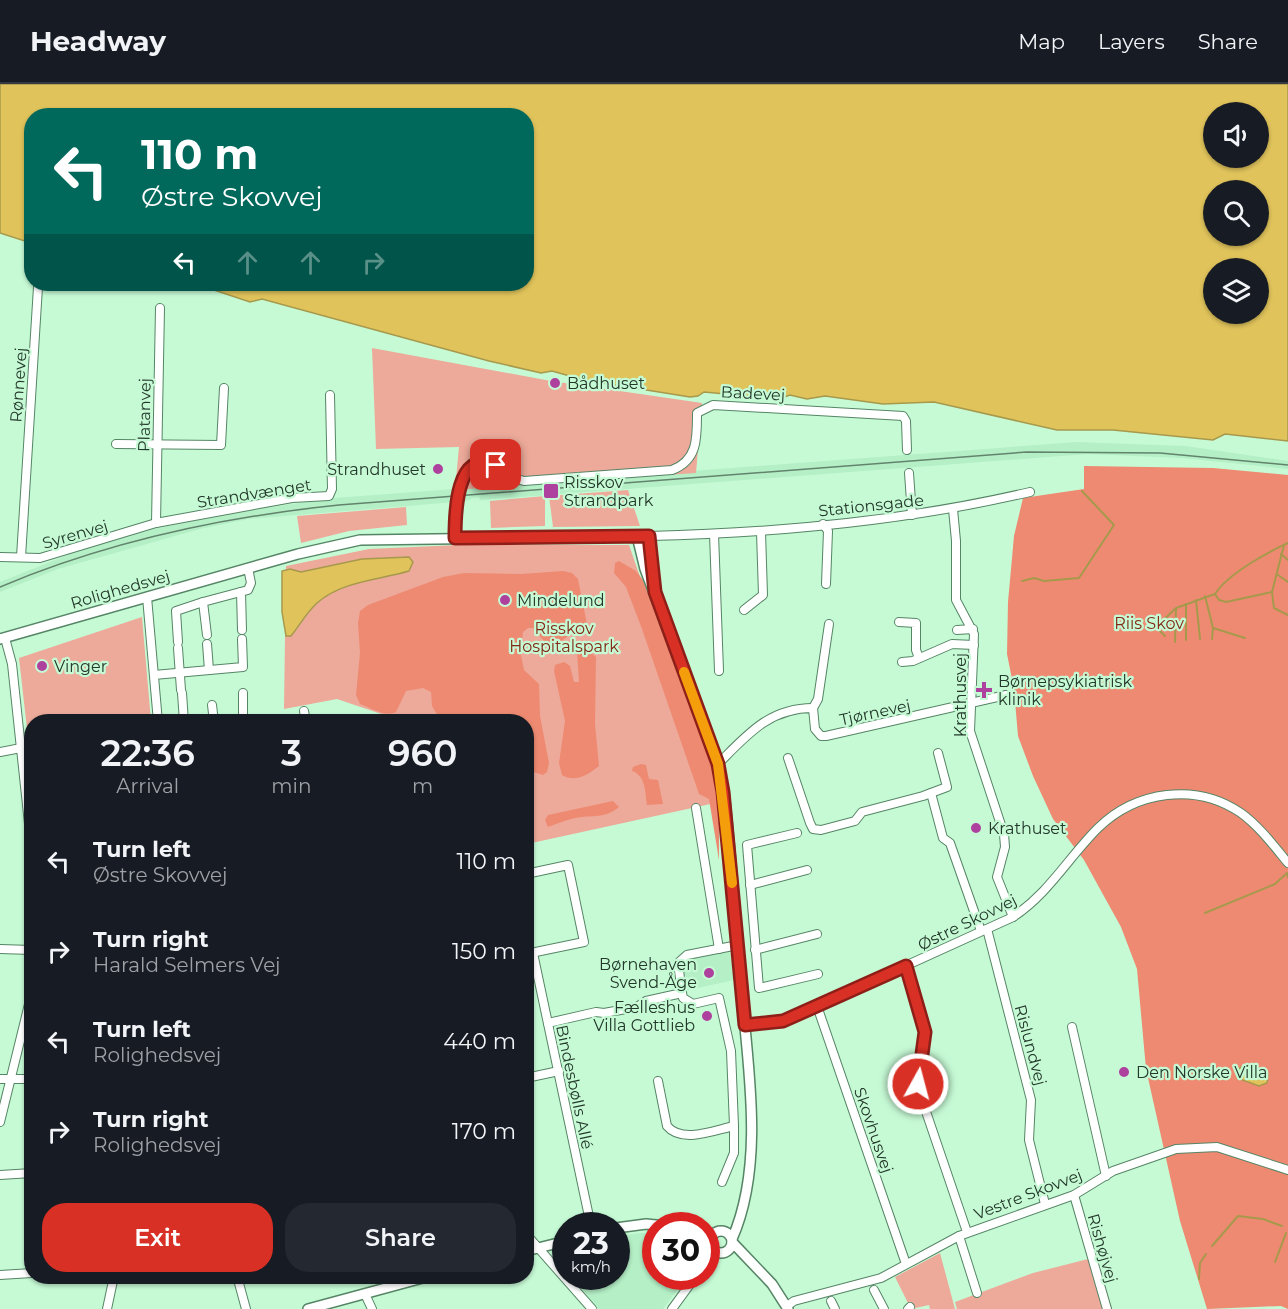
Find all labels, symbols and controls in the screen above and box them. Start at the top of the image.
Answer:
text: Headway [30,24,166,58]
text: Map [1018,29,1065,54]
text: Layers [1098,29,1165,54]
text: Share [1198,29,1258,54]
map controls [1203,102,1269,324]
button: sound [1203,102,1269,168]
text: 110 m [141,128,258,180]
icon: left [42,132,120,210]
text: Østre Skovvej [141,180,323,213]
button: search [1203,180,1269,246]
icon: left [168,246,201,279]
icon: ahead [231,246,264,279]
icon: ahead [294,246,327,279]
icon: right [357,246,390,279]
button: layers [1203,258,1269,324]
street label: Rønnevej [6,347,31,423]
place label: Bådhuset [567,374,645,393]
marker: Bådhuset [548,376,562,390]
street label: Platanvej [134,378,155,452]
street label: Badevej [720,382,786,405]
pin [470,439,521,490]
icon: arrive [479,448,512,481]
place label: Strandhuset [327,460,426,479]
marker: Strandhuset [431,462,445,476]
place label: Risskov Strandpark [564,473,654,510]
street label: Strandvænget [196,475,313,512]
marker: Risskov Strandpark [542,482,560,500]
street label: Stationsgade [817,491,925,520]
street label: Syrenvej [40,516,110,553]
street label: Rolighedsvej [68,566,172,613]
place label: Mindelund [517,591,605,610]
marker: Mindelund [498,593,512,607]
park label: Riis Skov [1114,614,1184,633]
park label: Risskov Hospitalspark [509,619,619,656]
street label: Krathusvej [951,653,970,737]
place label: Vinger [54,657,107,676]
marker: Vinger [35,659,49,673]
place label: Børnepsykiatrisk klinik [998,672,1132,709]
marker: Børnepsykiatrisk klinik [975,681,993,699]
street label: Tjørnevej [838,696,912,729]
text: 22:36 [101,731,195,775]
text: 3 [281,731,302,775]
text: 960 [388,731,457,775]
text: Arrival [116,774,179,798]
text: min [271,774,311,798]
text: m [412,774,433,798]
place label: Krathuset [988,819,1067,838]
marker: Krathuset [969,821,983,835]
text: Turn left [93,836,191,863]
icon: left [42,845,75,878]
text: 110 m [456,848,516,875]
text: Østre Skovvej [93,863,228,887]
street label: Østre Skovvej [915,890,1020,955]
text: Turn right [93,926,208,953]
icon: right [42,935,75,968]
text: 150 m [452,938,516,965]
text: Harald Selmers Vej [93,953,281,977]
place label: Børnehaven Svend-Åge [599,955,697,992]
marker: Børnehaven Svend-Åge [702,966,716,980]
place label: Fælleshus Villa Gottlieb [593,998,695,1035]
street label: Rislundvej [1011,1003,1050,1088]
marker: Fælleshus Villa Gottlieb [700,1009,714,1023]
text: Turn left [93,1016,191,1043]
street label: Bindesbølls Allé [552,1023,597,1151]
icon: left [42,1025,75,1058]
text: 440 m [443,1028,516,1055]
text: Rolighedsvej [93,1043,221,1067]
position arrow [886,1052,950,1116]
place label: Den Norske Villa [1136,1063,1267,1082]
marker: Den Norske Villa [1117,1065,1131,1079]
street label: Skovhusvej [850,1085,897,1175]
text: Turn right [93,1106,208,1133]
icon: right [42,1115,75,1148]
text: 170 m [452,1118,516,1145]
text: Rolighedsvej [93,1133,221,1157]
street label: Vestre Skovvej [971,1165,1085,1224]
button: Exit [42,1203,273,1272]
button: Share [285,1203,516,1272]
street label: Rishøjvej [1084,1211,1121,1285]
speed limit sign: 30 [642,1212,720,1290]
text: 23 [573,1225,609,1262]
text: km/h [571,1257,611,1276]

